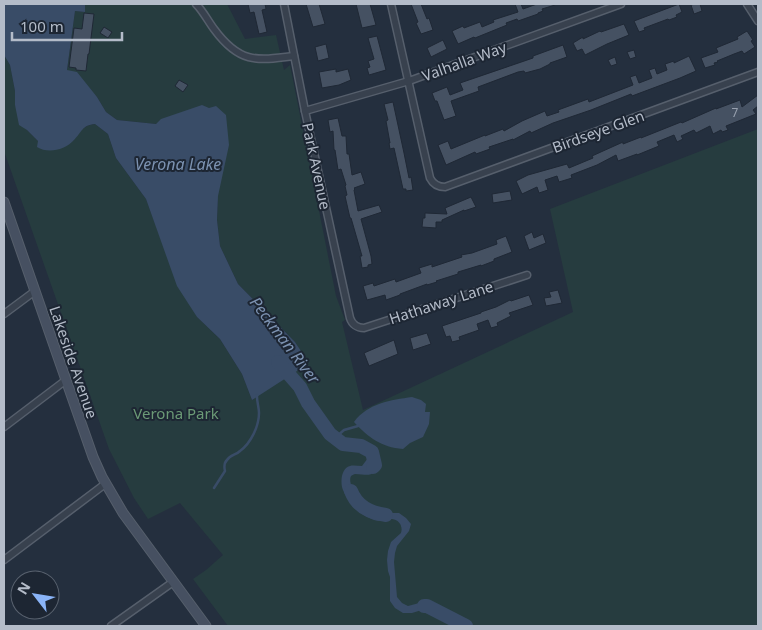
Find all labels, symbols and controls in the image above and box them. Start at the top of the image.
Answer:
scale bar [12,10,122,42]
text: 100 m [20,16,64,36]
street label: Valhalla Way [419,36,509,86]
house number: 7 [732,104,739,121]
street label: Birdseye Glen [549,105,647,157]
street label: Park Avenue [298,121,336,211]
water label: Verona Lake [135,153,221,175]
street label: Hathaway Lane [386,276,496,328]
water label: Peckman River [245,292,325,389]
street label: Lakeside Avenue [45,303,103,421]
park label: Verona Park [133,403,219,423]
north arrow [10,570,60,620]
text: N [12,578,35,598]

